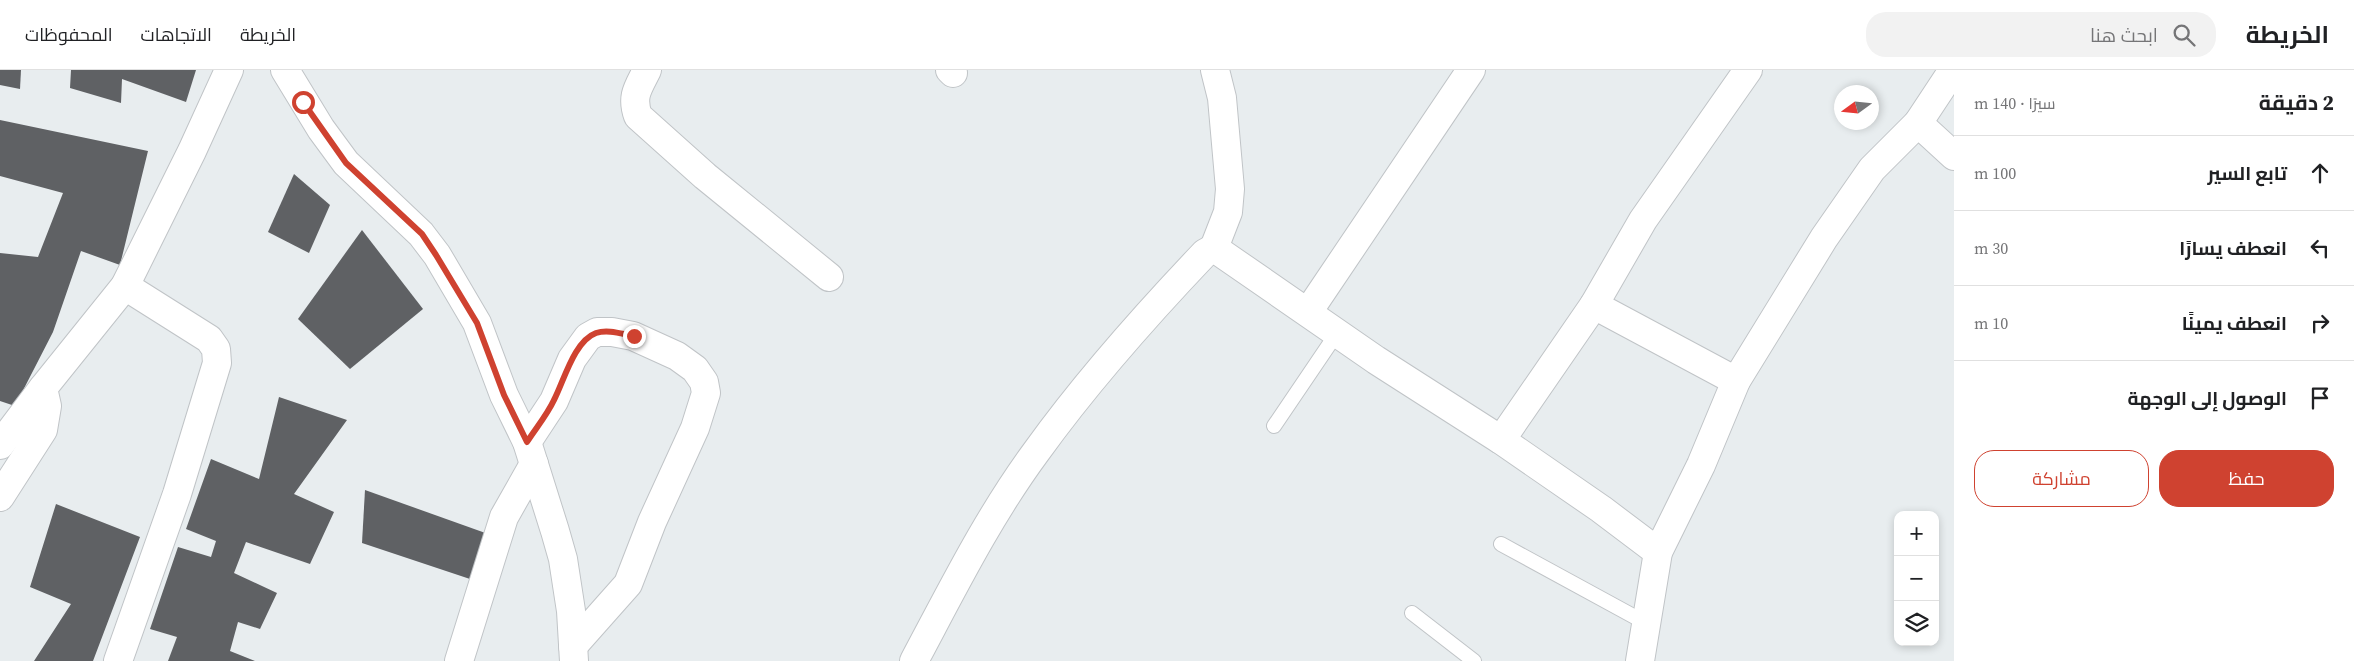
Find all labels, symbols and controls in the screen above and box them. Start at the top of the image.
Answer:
search box [1866,12,2216,57]
text: الخريطة [2246,18,2329,51]
icon: search [2170,21,2198,49]
text: المحفوظات [25,22,113,47]
text: الاتجاهات [141,22,212,47]
text: الخريطة [240,22,296,47]
text: ابحث هنا [2090,22,2158,48]
north arrow [1834,85,1879,130]
text: 2 دقيقة [2259,88,2334,117]
route start [292,91,315,114]
text: سيرًا · 140 m [1974,92,2055,114]
icon: ahead [2306,159,2334,187]
text: تابع السير [2207,160,2287,186]
text: 100 m [1974,162,2016,184]
icon: left [2306,234,2334,262]
text: انعطف يسارًا [2179,235,2287,261]
text: 30 m [1974,237,2008,259]
icon: right [2306,309,2334,337]
text: انعطف يمينًا [2182,310,2287,336]
text: 10 m [1974,312,2008,334]
route end [623,325,646,348]
icon: arrive [2306,384,2334,412]
text: الوصول إلى الوجهة [2127,385,2287,411]
button: مشاركة [1974,450,2149,507]
button: حفظ [2159,450,2334,507]
map controls [1894,511,1939,646]
button: + [1894,511,1939,556]
button: − [1894,556,1939,601]
button: layers [1894,601,1939,646]

